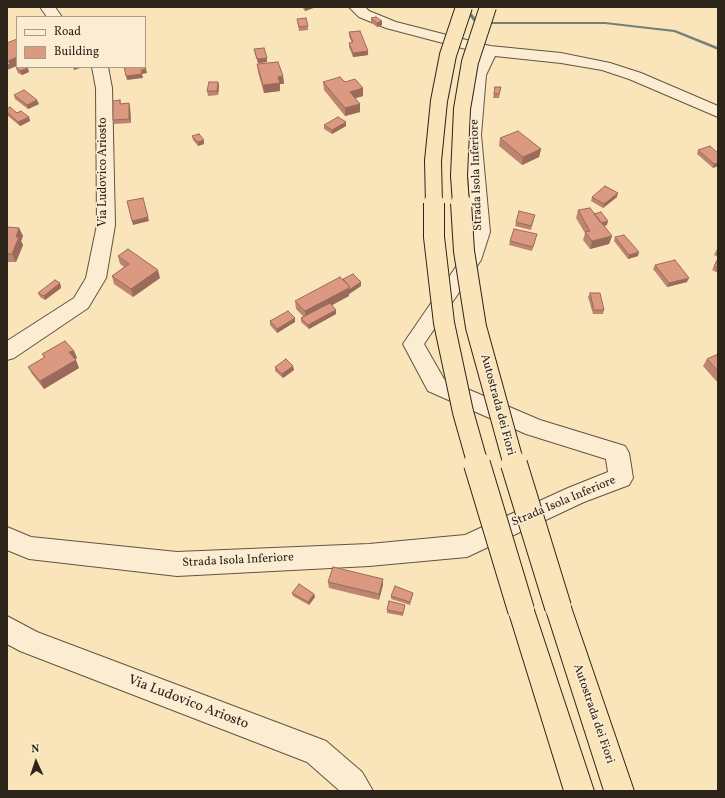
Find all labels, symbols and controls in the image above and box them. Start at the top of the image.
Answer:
legend [16,16,146,68]
text: Road [54,24,81,40]
text: Building [54,44,99,60]
street label: Via Ludovico Ariosto [97,117,111,227]
street label: Strada Isola Inferiore [468,119,486,231]
street label: Autostrada dei Fiori [477,353,517,457]
street label: Strada Isola Inferiore [510,474,618,530]
street label: Strada Isola Inferiore [182,551,294,571]
street label: Autostrada dei Fiori [569,662,617,766]
street label: Via Ludovico Ariosto [125,672,251,734]
north arrow [16,742,56,782]
text: N [31,742,40,757]

